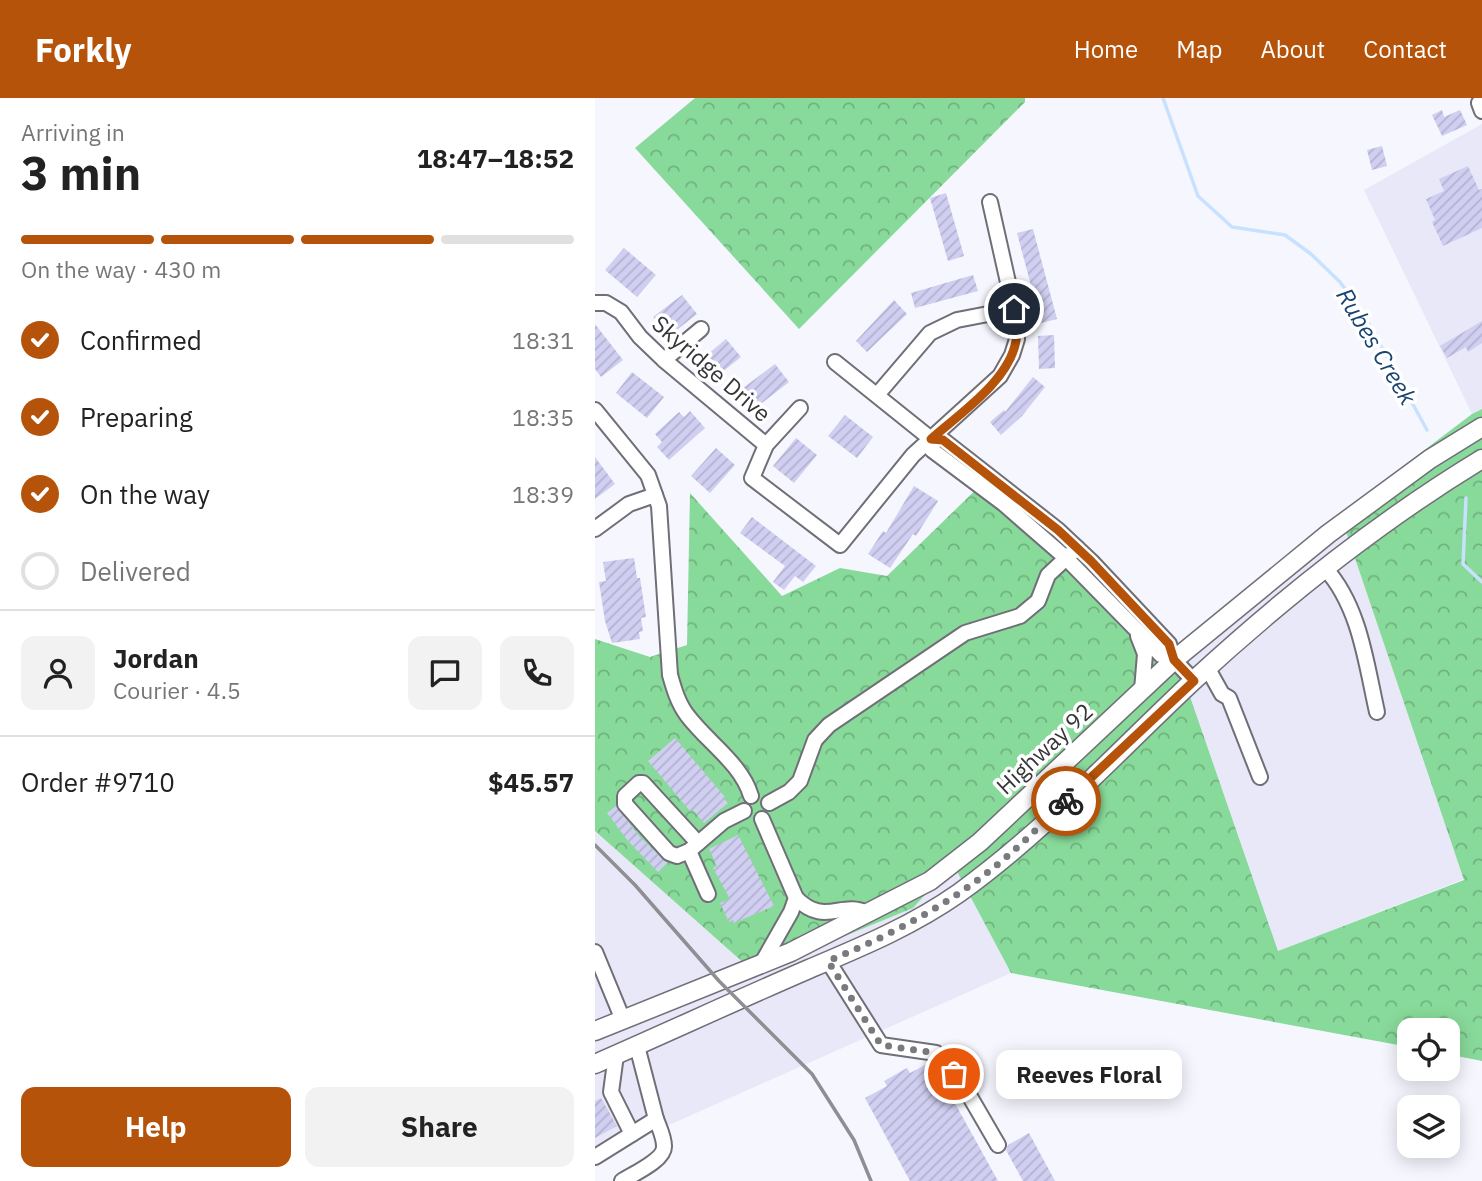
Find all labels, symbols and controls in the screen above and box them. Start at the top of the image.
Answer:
text: Forkly [35,28,132,71]
text: Home [1074,33,1138,65]
text: Map [1176,33,1222,65]
text: About [1260,33,1325,65]
text: Contact [1363,33,1447,65]
text: Arriving in [21,117,125,147]
text: 18:47–18:52 [417,141,574,175]
text: 3 min [21,143,141,203]
text: On the way · 430 m [21,254,221,284]
pin [984,279,1044,339]
water label: Rubes Creek [1330,282,1425,411]
icon: home [995,290,1033,328]
street label: Skyridge Drive [646,308,778,428]
icon: check [21,321,59,359]
text: Confirmed [80,323,202,357]
text: 18:31 [512,325,574,355]
icon: check [21,398,59,436]
text: Preparing [80,400,193,434]
text: 18:35 [512,402,574,432]
icon: check [21,475,59,513]
text: On the way [80,477,210,511]
text: 18:39 [512,479,574,509]
text: Delivered [80,554,191,588]
button: person [21,636,95,710]
button: chat [408,636,482,710]
button: phone [500,636,574,710]
text: Jordan [113,641,199,675]
text: Courier · 4.5 [113,675,241,705]
street label: Highway 92 [989,696,1099,800]
text: Order #9710 [21,765,175,799]
text: $45.57 [488,765,574,799]
courier [1031,766,1101,836]
icon: bike [1047,782,1085,820]
map controls [1397,1018,1460,1158]
button: locate [1397,1018,1460,1081]
pin [924,1044,984,1104]
callout: Reeves Floral [996,1049,1181,1098]
icon: bag [935,1055,973,1093]
text: Reeves Floral [1016,1059,1162,1089]
button: Help [21,1087,291,1167]
button: Share [305,1087,574,1167]
button: layers [1397,1095,1460,1158]

